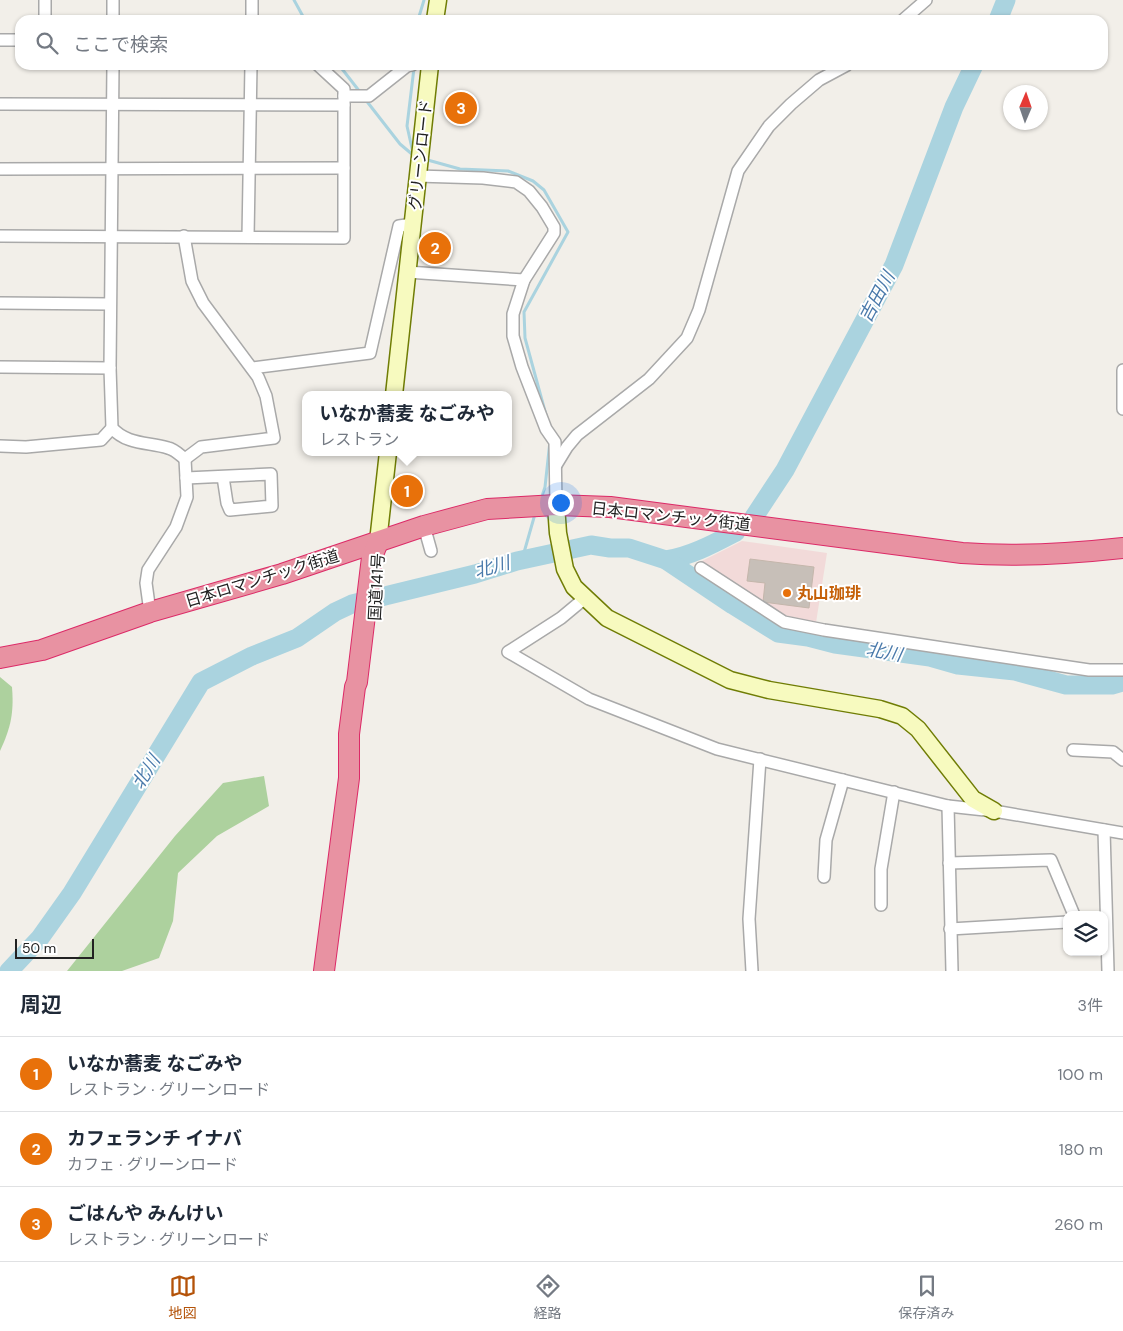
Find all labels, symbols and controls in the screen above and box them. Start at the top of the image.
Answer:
search box [15,15,1108,70]
icon: search [33,29,61,57]
text: ここで検索 [73,32,168,57]
north arrow [1003,85,1048,130]
pin: 3 [445,89,477,127]
street label: グリーンロード [404,99,437,211]
pin: 2 [419,229,451,267]
water label: 吉田川 [854,266,901,326]
popup [302,391,512,456]
text: いなか蕎麦 なごみや [319,401,495,426]
text: レストラン [319,429,399,450]
pin: 1 [391,472,423,510]
your location [548,490,574,516]
street label: 日本ロマンチック街道 [590,498,752,535]
street label: 日本ロマンチック街道 [183,545,342,612]
water label: 北川 [472,550,514,583]
street label: 国道141号 [364,553,389,621]
place label: 丸山珈琲 [797,583,861,604]
marker: 丸山珈琲 [781,587,793,599]
water label: 北川 [864,637,906,667]
water label: 北川 [126,749,167,794]
map controls [1063,911,1108,956]
button: layers [1063,911,1108,956]
scale bar [15,936,94,959]
text: 50 m [22,939,56,957]
text: 周辺 [20,991,62,1019]
text: 3件 [1078,995,1103,1016]
text: いなか蕎麦 なごみや [67,1051,242,1076]
text: 1 [33,1064,39,1085]
text: 100 m [1058,1064,1103,1085]
text: レストラン · グリーンロード [67,1079,270,1100]
text: カフェランチ イナバ [67,1126,242,1151]
text: 2 [31,1139,41,1160]
text: 180 m [1059,1139,1103,1160]
text: カフェ · グリーンロード [67,1154,238,1175]
text: ごはんや みんけい [67,1201,223,1226]
text: 3 [31,1214,41,1235]
text: 260 m [1054,1214,1103,1235]
text: レストラン · グリーンロード [67,1229,270,1250]
tab: 地図 [169,1272,197,1322]
tab: 経路 [534,1272,562,1322]
tab: 保存済み [899,1272,955,1322]

